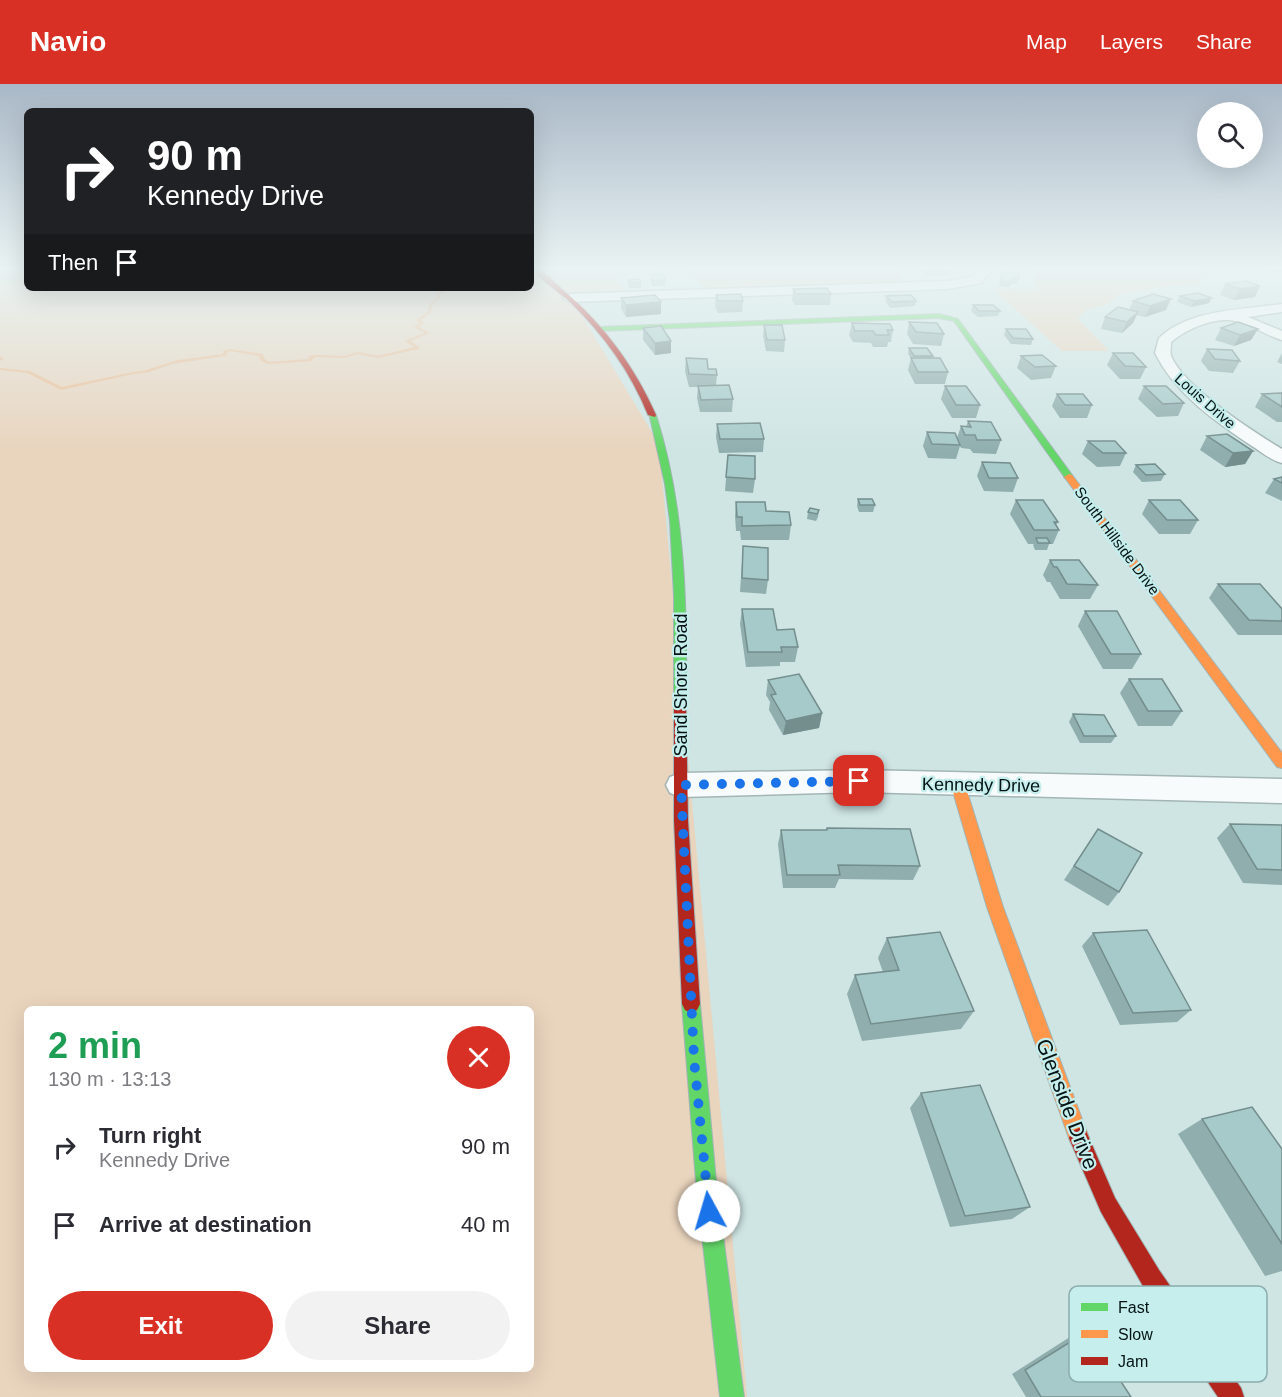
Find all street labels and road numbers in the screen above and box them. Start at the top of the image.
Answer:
street label: Louis Drive [1171,370,1239,432]
street label: South Hillside Drive [1071,483,1164,598]
street label: Sand Shore Road [671,613,691,757]
street label: Kennedy Drive [922,774,1040,796]
street label: Glenside Drive [1032,1035,1103,1172]

